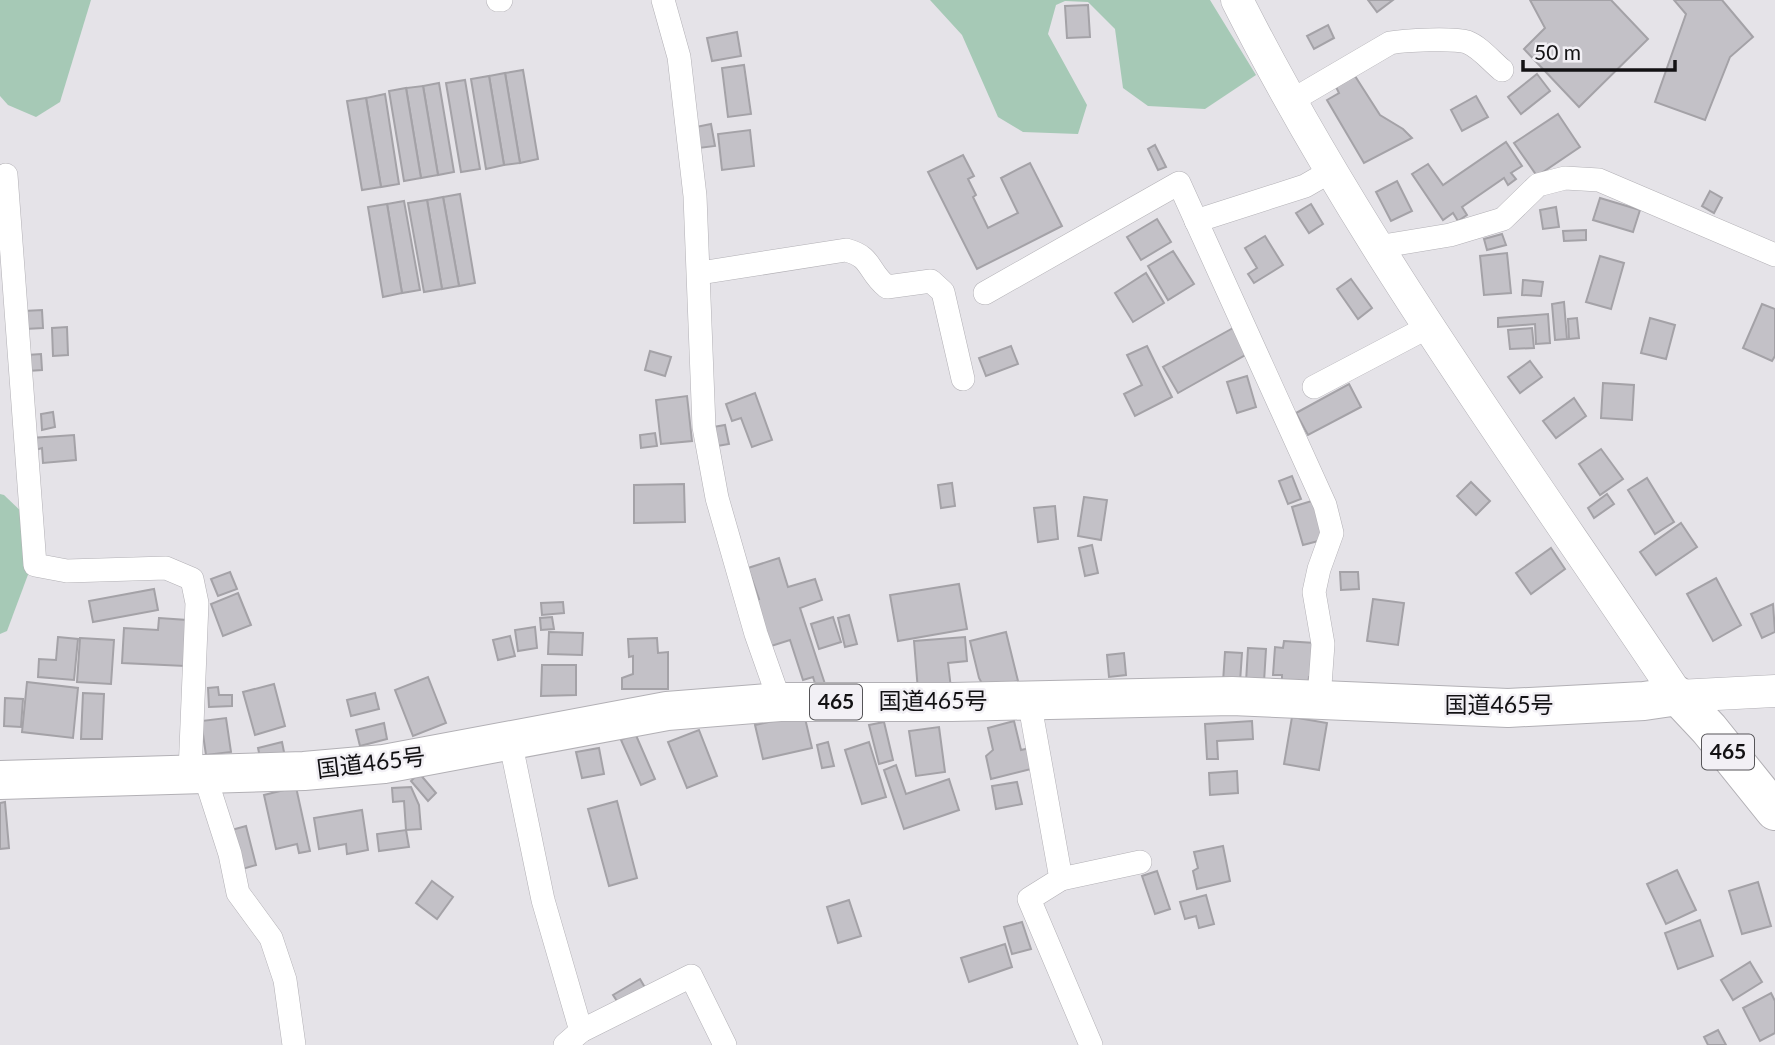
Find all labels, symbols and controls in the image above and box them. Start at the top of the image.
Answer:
scale bar [1523,28,1675,72]
text: 50 m [1534,39,1581,64]
road number: 465 [810,684,862,720]
street label: 国道465号 [878,686,988,714]
street label: 国道465号 [1444,690,1554,718]
road number: 465 [1702,734,1754,770]
street label: 国道465号 [315,741,427,783]

